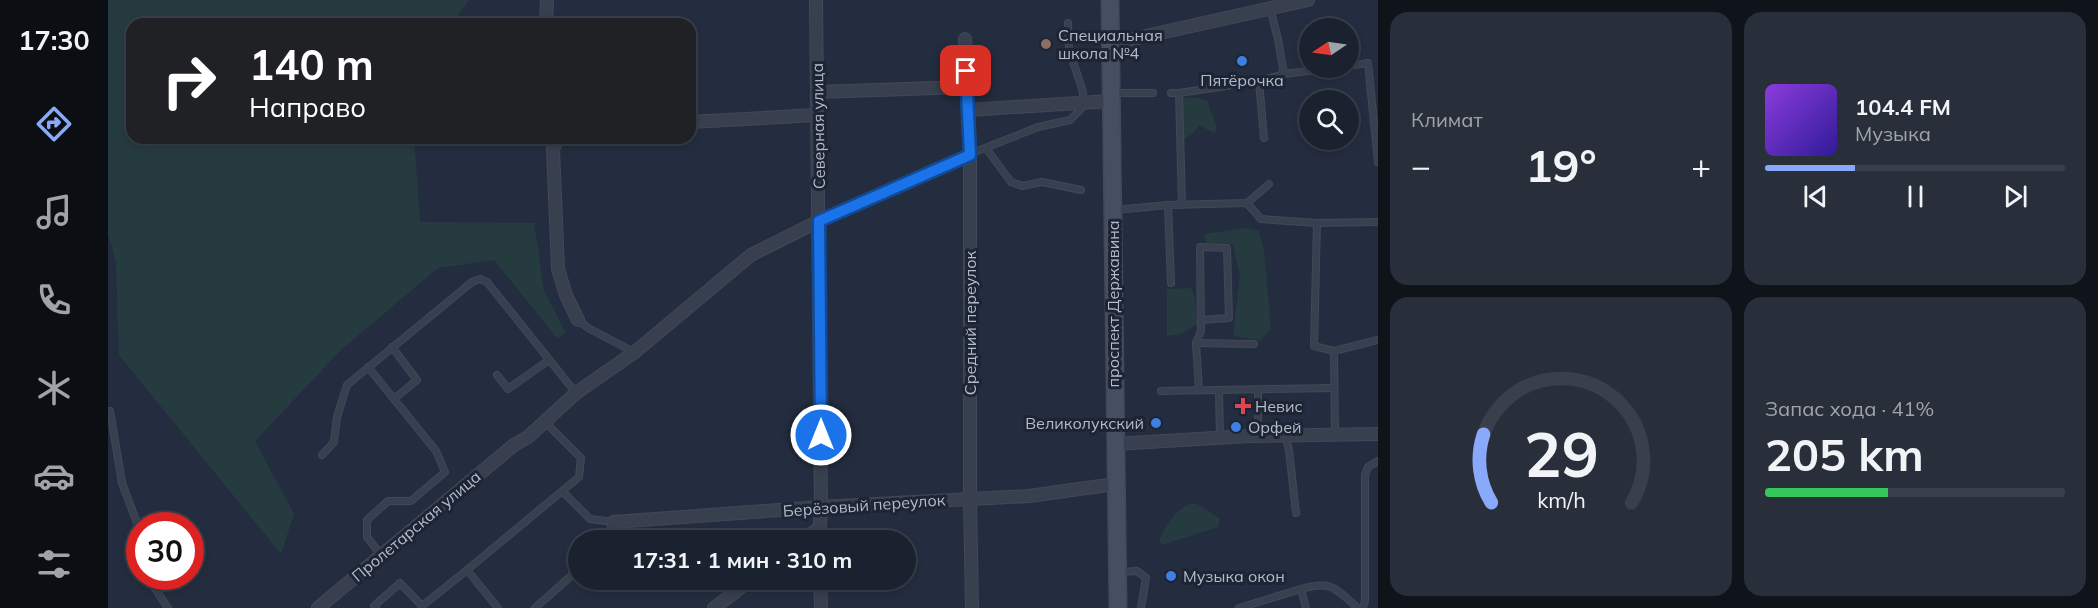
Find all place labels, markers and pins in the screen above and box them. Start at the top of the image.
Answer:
place label: Специальная школа №4 [1058,25,1163,63]
marker: Специальная школа №4 [1039,37,1053,51]
pin [940,45,991,96]
marker: Пятёрочка [1235,54,1249,68]
place label: Пятёрочка [1200,70,1284,90]
place label: Невис [1255,396,1303,416]
marker: Невис [1236,399,1250,413]
place label: Великолукский [1025,413,1144,433]
marker: Великолукский [1149,416,1163,430]
place label: Орфей [1248,417,1302,437]
marker: Орфей [1229,420,1243,434]
place label: Музыка окон [1183,566,1285,586]
marker: Музыка окон [1164,569,1178,583]

